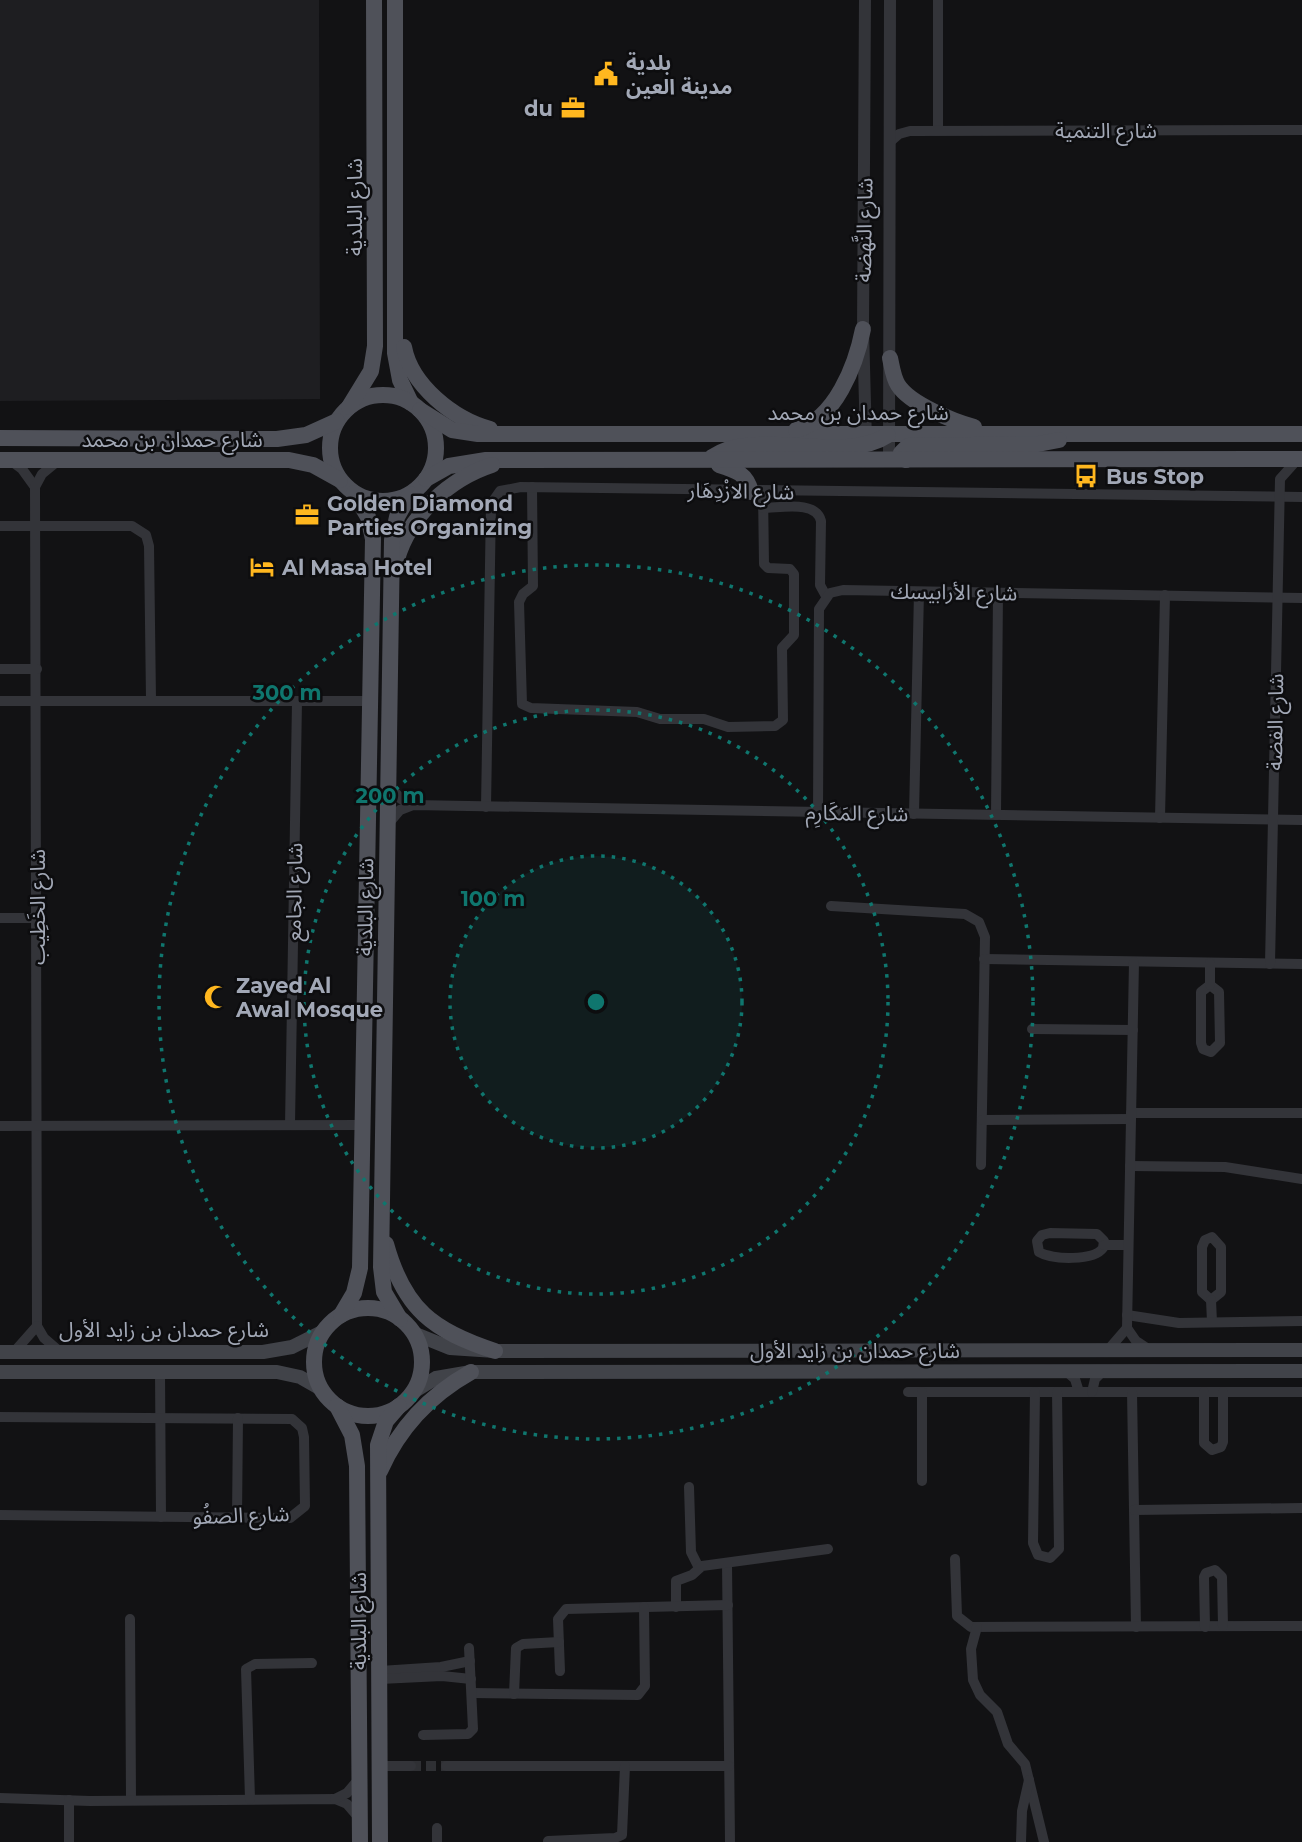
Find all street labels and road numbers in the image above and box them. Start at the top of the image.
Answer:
street label: شارع التنمية [1055,118,1157,146]
street label: شارع البلدية [342,158,370,256]
street label: شارع النَّهضة [850,177,880,283]
street label: شارع حمدان بن محمد [767,400,949,428]
street label: شارع حمدان بن محمد [81,427,263,455]
street label: شارع الازْدِهَار [686,478,795,507]
street label: شارع الأرابيسك [890,578,1017,609]
street label: شارع الفضة [1262,673,1291,771]
street label: شارع المَكَارِم [805,800,909,830]
street label: شارع الجامع [281,843,310,942]
street label: شارع الخَطِيب [25,849,53,965]
street label: شارع البلدية [352,858,381,956]
street label: شارع حمدان بن زايد الأول [59,1317,269,1345]
street label: شارع حمدان بن زايد الأول [750,1338,960,1366]
street label: شارع الصفُو [192,1500,290,1532]
street label: شارع البلدية [346,1572,374,1670]

